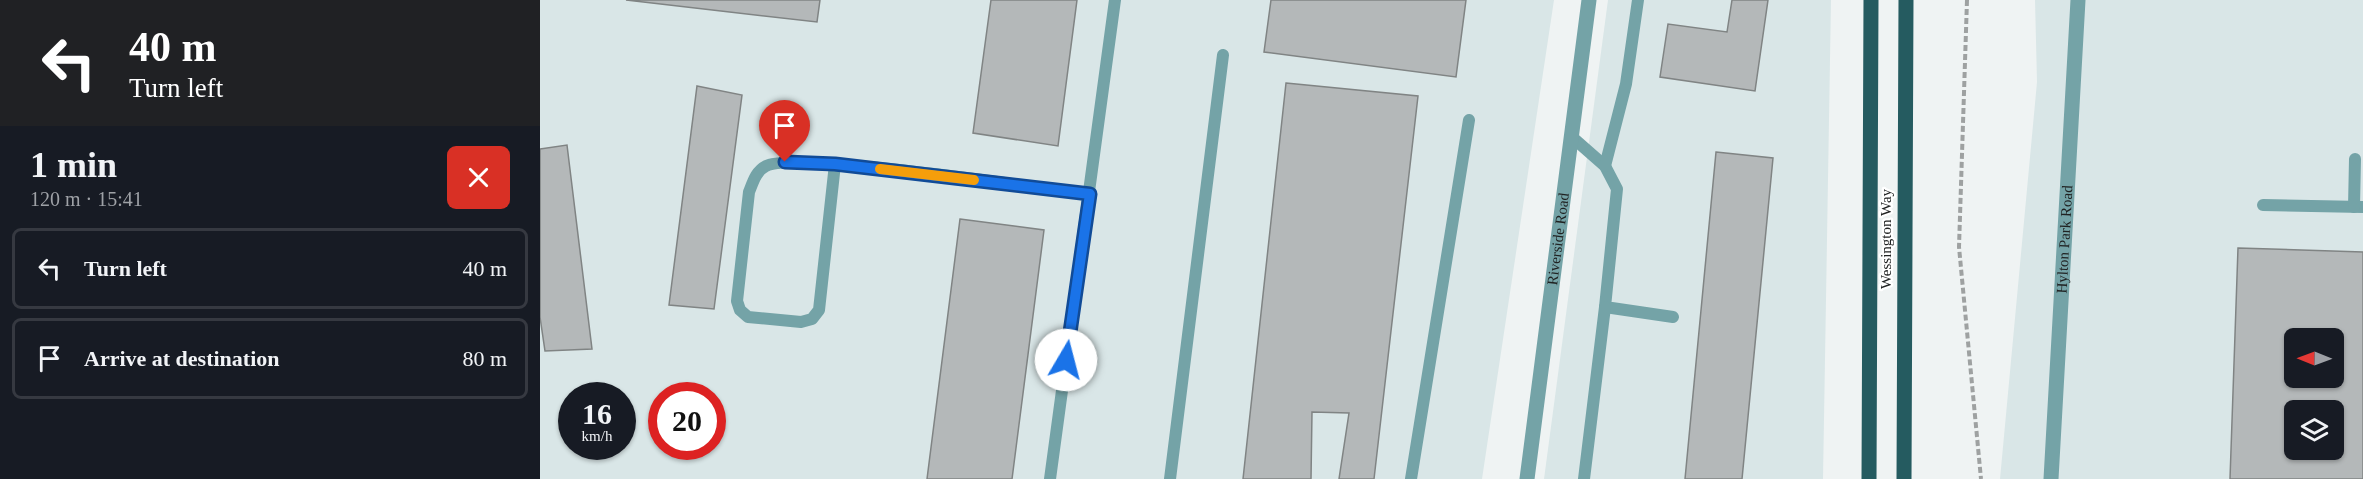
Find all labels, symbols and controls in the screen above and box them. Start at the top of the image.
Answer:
icon: left [30,24,108,102]
text: 40 m [129,24,217,70]
text: Turn left [129,73,223,103]
pin [759,100,810,162]
icon: arrive [768,109,801,142]
text: 1 min [30,145,117,185]
button: close [447,146,510,209]
street label: Hylton Park Road [2053,184,2076,294]
text: 120 m · 15:41 [30,188,143,210]
street label: Wessington Way [1878,188,1894,289]
street label: Riverside Road [1544,191,1572,286]
icon: left [33,252,66,285]
text: Turn left [84,256,167,281]
text: 40 m [462,256,507,281]
position arrow [1034,328,1098,392]
north arrow [2284,328,2344,388]
map controls [2284,328,2344,460]
icon: arrive [33,342,66,375]
text: Arrive at destination [84,346,280,371]
text: 80 m [462,346,507,371]
speed limit sign: 20 [648,382,726,460]
text: 16 [582,397,612,430]
button: layers [2284,400,2344,460]
text: km/h [582,428,612,444]

